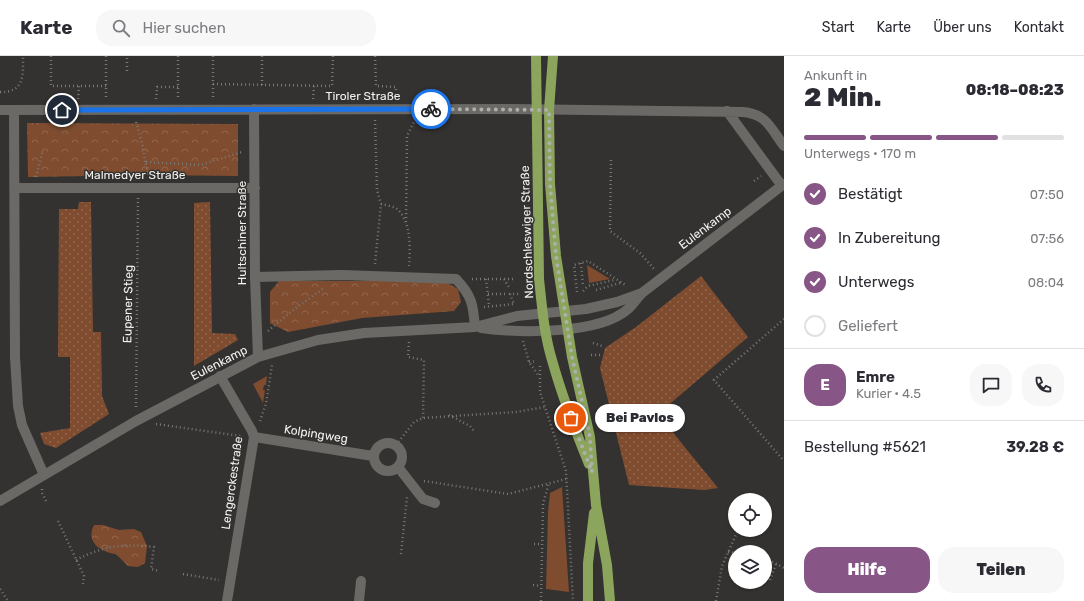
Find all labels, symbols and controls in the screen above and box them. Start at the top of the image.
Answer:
search box [96,10,376,46]
text: Karte [20,16,72,39]
icon: search [110,17,132,39]
text: Hier suchen [142,19,226,37]
text: Start [822,19,855,36]
text: Karte [877,19,911,36]
text: Über uns [933,19,992,36]
text: Kontakt [1014,19,1064,36]
text: Ankunft in [804,68,867,83]
text: 08:18–08:23 [966,81,1064,99]
text: 2 Min. [804,82,881,113]
street label: Tiroler Straße [325,89,401,103]
courier [411,89,451,129]
pin [45,93,79,127]
icon: bike [420,98,442,120]
icon: home [51,99,73,121]
text: Unterwegs · 170 m [804,146,916,161]
street label: Nordschleswiger Straße [518,165,536,299]
street label: Malmedyer Straße [85,168,186,182]
street label: Hultschiner Straße [235,180,249,285]
icon: check [804,183,826,205]
text: Bestätigt [838,185,902,203]
text: 07:50 [1030,187,1064,202]
street label: Eulenkamp [676,204,734,252]
icon: check [804,227,826,249]
text: In Zubereitung [838,229,941,247]
text: 07:56 [1030,231,1064,246]
street label: Eupener Stieg [120,265,136,343]
icon: check [804,271,826,293]
text: Unterwegs [838,273,914,291]
text: 08:04 [1028,275,1064,290]
text: Geliefert [838,317,898,335]
street label: Eulenkamp [188,343,250,383]
button: chat [970,364,1012,406]
button: phone [1022,364,1064,406]
text: Emre [856,368,895,386]
text: E [820,376,830,394]
text: Kurier · 4.5 [856,386,921,401]
pin [554,401,588,435]
callout: Bei Pavlos [595,404,685,432]
icon: bag [560,407,582,429]
text: Bei Pavlos [606,410,674,425]
street label: Kolpingweg [283,422,349,446]
street label: Lengerckestraße [219,435,246,530]
text: Bestellung #5621 [804,438,926,456]
text: 39.28 € [1006,438,1064,456]
map controls [728,493,772,589]
button: locate [728,493,772,537]
button: layers [728,545,772,589]
button: Hilfe [804,547,930,593]
button: Teilen [938,547,1064,593]

